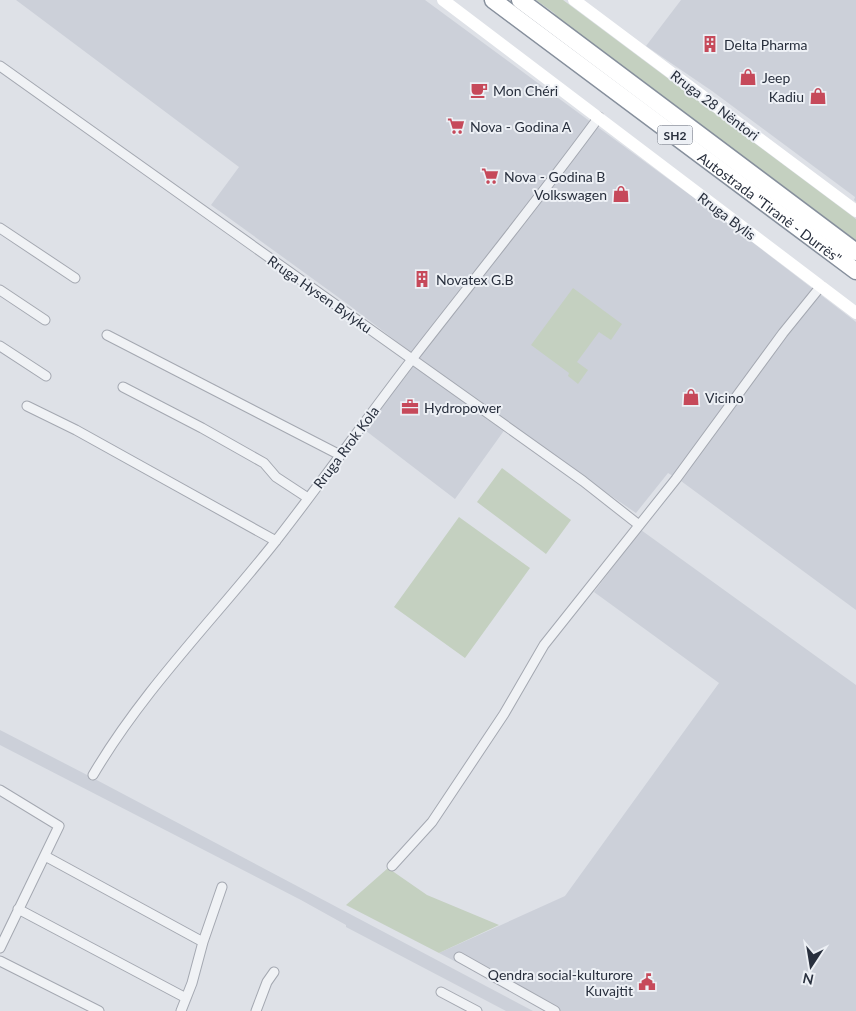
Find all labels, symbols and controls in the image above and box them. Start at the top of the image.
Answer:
building icon: Delta Pharma [700,34,720,54]
place label: Delta Pharma [724,36,808,53]
street label: Rruga 28 Nëntori [667,66,763,144]
shop icon: Jeep [738,67,758,87]
place label: Jeep [762,69,790,86]
cafe icon: Mon Chéri [469,80,489,100]
place label: Mon Chéri [493,82,558,99]
shop icon: Kadiu [808,86,828,106]
place label: Kadiu [769,88,804,105]
supermarket icon: Nova - Godina A [446,116,466,136]
place label: Nova - Godina A [470,118,572,135]
road number: SH2 [658,126,692,144]
street label: Autostrada "Tiranë - Durrës" [695,148,845,266]
supermarket icon: Nova - Godina B [480,166,500,186]
place label: Nova - Godina B [504,168,605,185]
shop icon: Volkswagen [611,184,631,204]
place label: Volkswagen [534,186,607,203]
street label: Rruga Bylis [695,189,759,243]
street label: Rruga Hysen Bylyku [265,252,375,336]
building icon: Novatex G.B [412,269,432,289]
place label: Novatex G.B [436,271,514,288]
shop icon: Vicino [681,387,701,407]
place label: Vicino [705,389,744,406]
office icon: Hydropower [400,397,420,417]
place label: Hydropower [424,399,501,416]
street label: Rruga Rrok Kola [310,403,382,491]
north arrow [786,941,836,991]
place label: Qendra social-kulturore Kuvajtit [488,966,633,999]
text: N [801,970,815,989]
public building icon: Qendra social-kulturore Kuvajtit [637,972,657,992]

